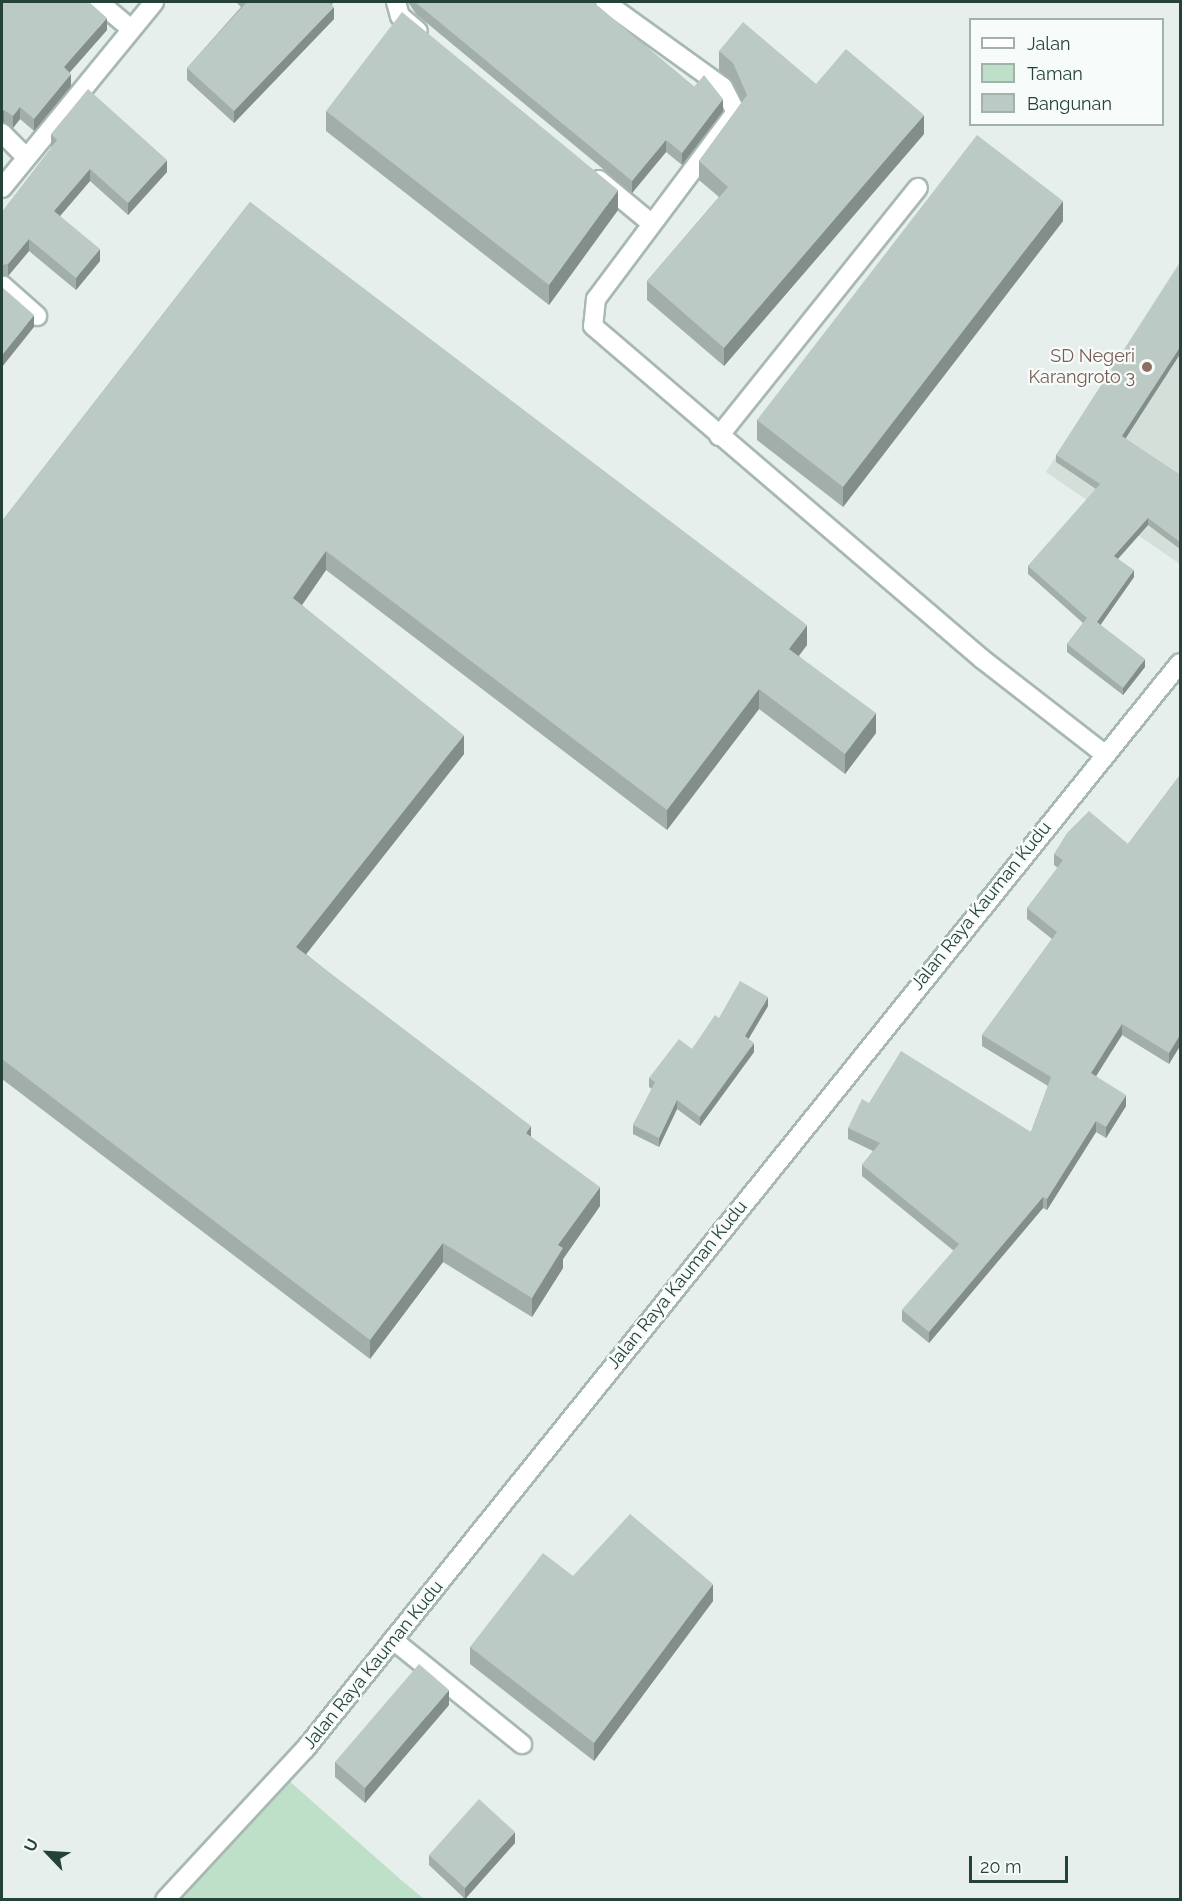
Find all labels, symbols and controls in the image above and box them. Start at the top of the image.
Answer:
legend [969,18,1164,126]
text: Jalan [1027,33,1071,54]
text: Taman [1027,63,1083,84]
text: Bangunan [1027,93,1112,114]
place label: SD Negeri Karangroto 3 [1029,346,1135,388]
marker: SD Negeri Karangroto 3 [1140,360,1154,374]
street label: Jalan Raya Kauman Kudu [906,817,1056,995]
street label: Jalan Raya Kauman Kudu [602,1196,752,1374]
street label: Jalan Raya Kauman Kudu [298,1576,448,1754]
north arrow [18,1823,78,1883]
text: U [20,1836,42,1855]
scale bar [972,1844,1071,1882]
text: 20 m [980,1856,1022,1877]

